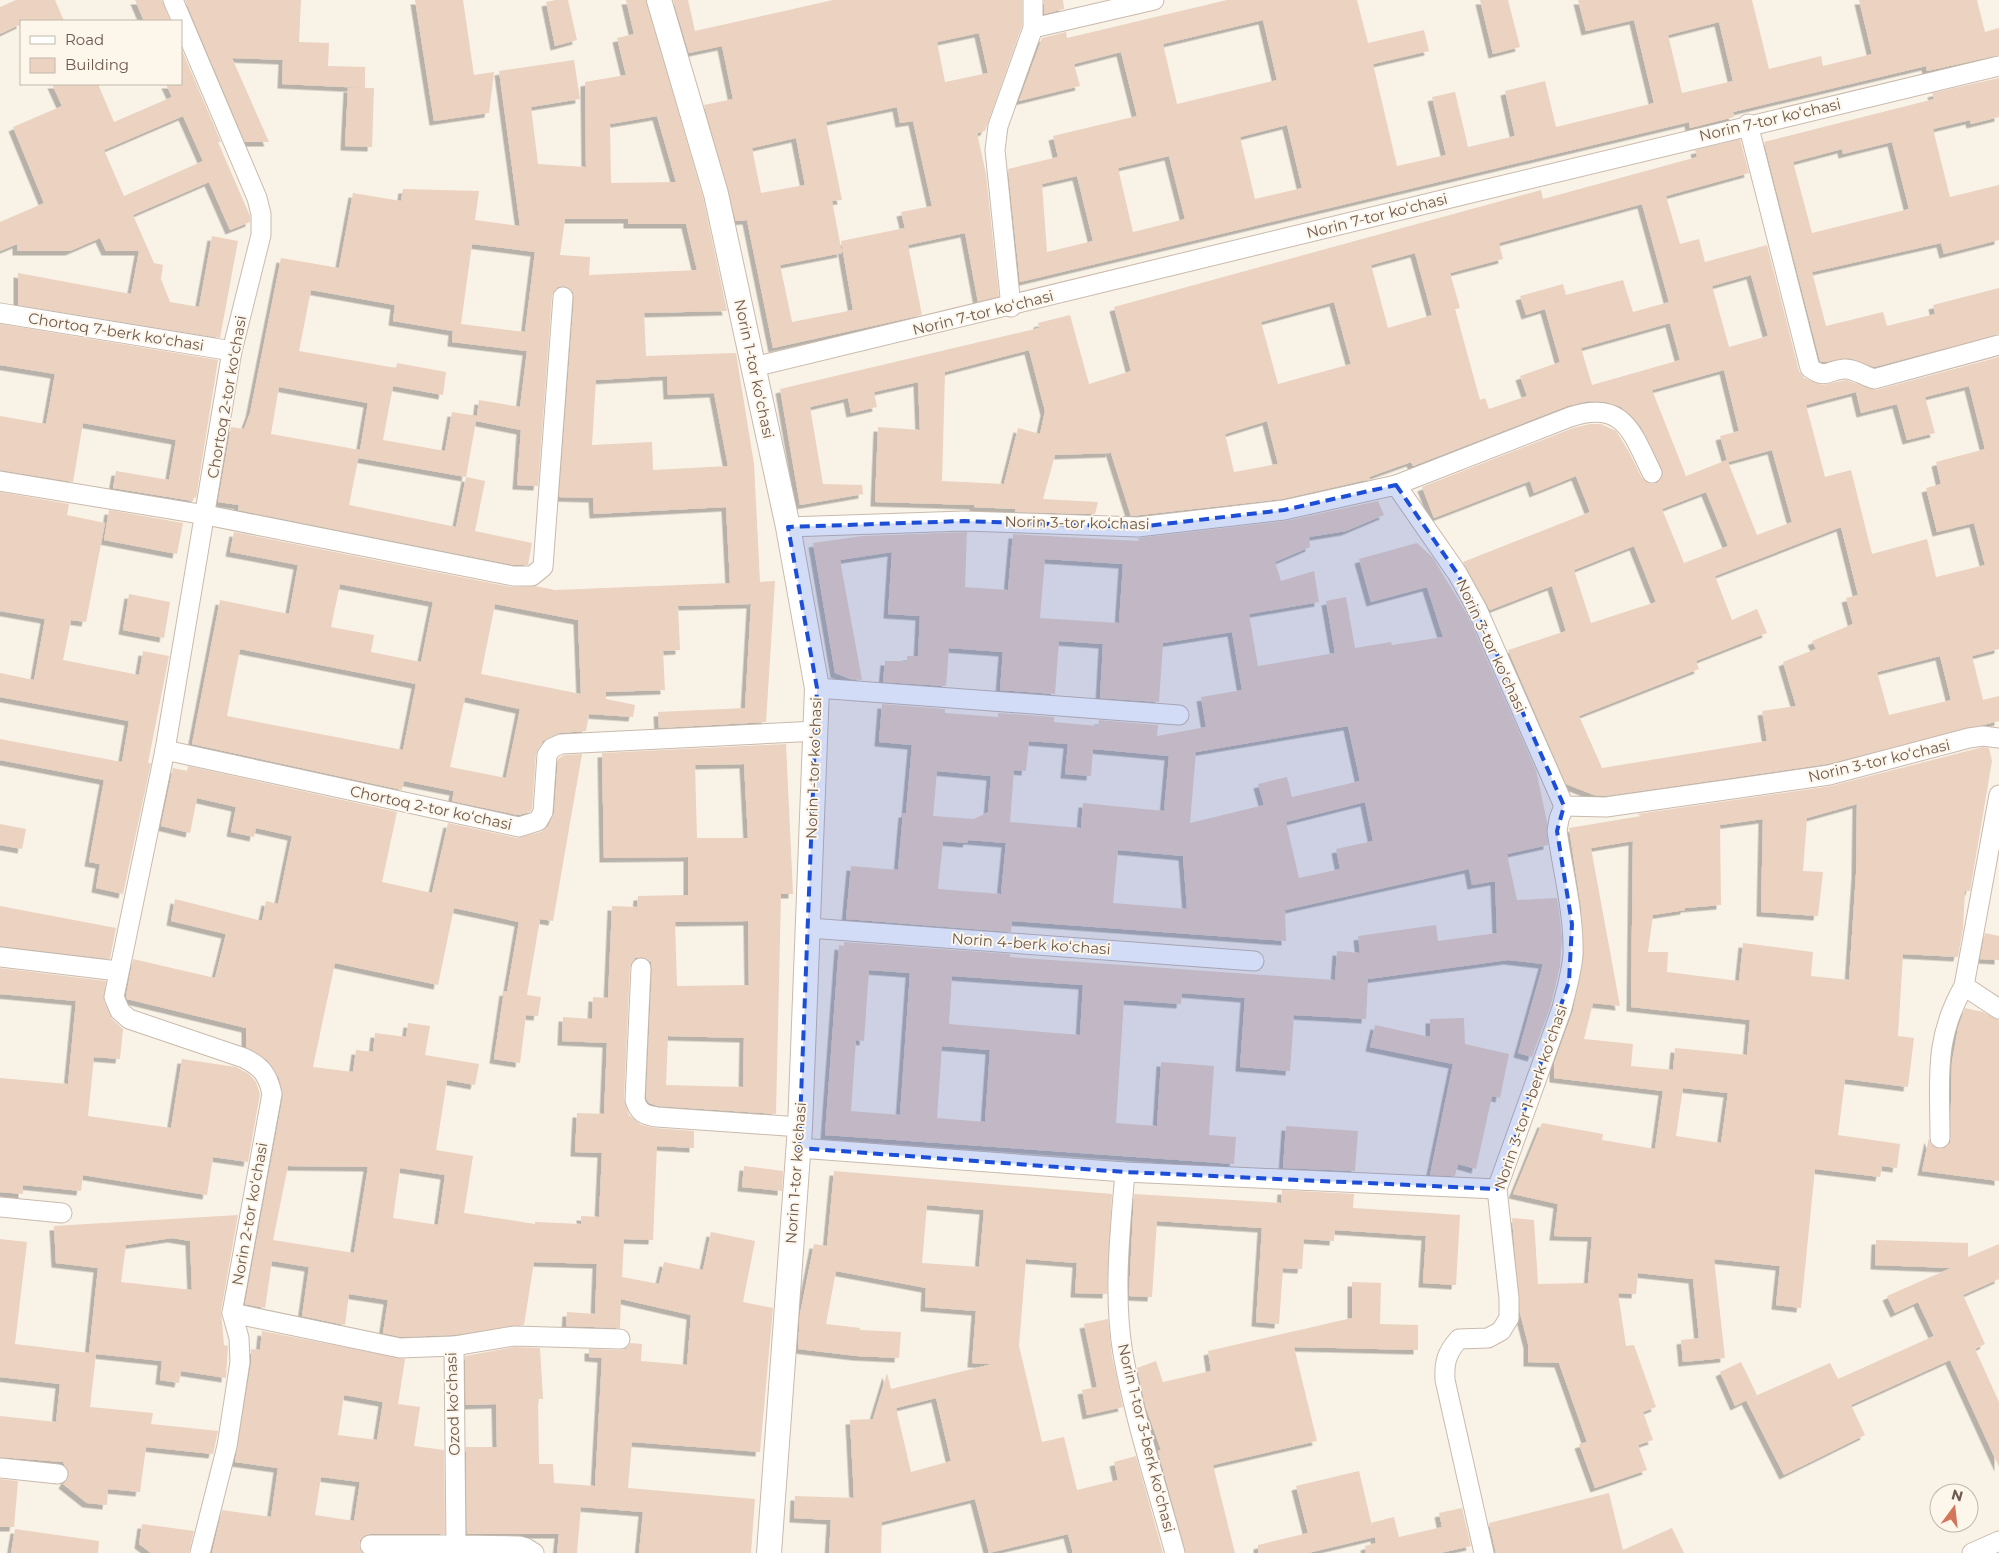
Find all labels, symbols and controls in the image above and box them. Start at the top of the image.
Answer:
legend [20,20,182,85]
text: Road [65,30,104,49]
text: Building [65,55,129,74]
street label: Norin 7-tor koʻchasi [1697,94,1843,145]
street label: Norin 7-tor koʻchasi [1304,189,1449,242]
street label: Norin 7-tor koʻchasi [910,286,1055,339]
street label: Norin 1-tor koʻchasi [730,297,779,440]
street label: Chortoq 7-berk koʻchasi [27,308,205,355]
street label: Chortoq 2-tor koʻchasi [203,314,250,480]
street label: Norin 3-tor koʻchasi [1004,512,1150,533]
street label: Norin 3-tor koʻchasi [1452,576,1531,716]
street label: Norin 1-tor koʻchasi [802,697,825,839]
street label: Norin 3-tor koʻchasi [1806,735,1952,786]
street label: Chortoq 2-tor koʻchasi [348,781,514,834]
street label: Norin 4-berk koʻchasi [951,928,1111,959]
street label: Norin 3-tor 1-berk koʻchasi [1490,1002,1571,1192]
street label: Norin 1-tor koʻchasi [781,1101,810,1244]
street label: Norin 2-tor koʻchasi [228,1141,271,1287]
street label: Norin 1-tor 3-berk koʻchasi [1114,1341,1179,1534]
street label: Ozod koʻchasi [441,1352,464,1456]
north arrow [1929,1483,1979,1533]
text: N [1950,1485,1965,1506]

